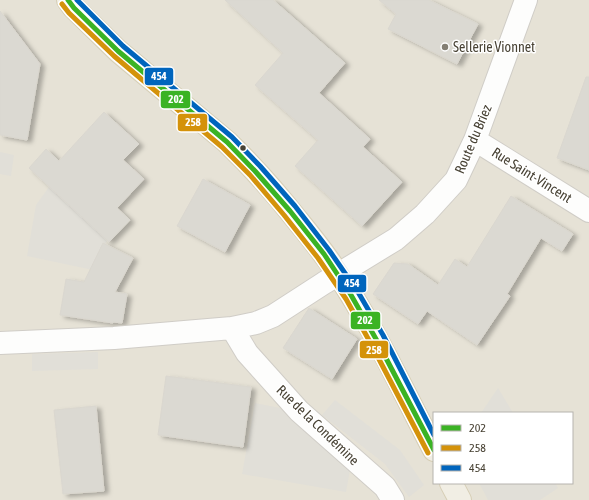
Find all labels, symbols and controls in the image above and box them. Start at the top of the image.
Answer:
place label: Sellerie Vionnet [453,39,535,55]
marker: Sellerie Vionnet [440,42,450,52]
line badge: 454 [144,67,174,86]
text: 454 [150,70,167,82]
line badge: 202 [160,90,191,109]
text: 202 [168,93,184,105]
street label: Route du Briez [451,102,495,176]
line badge: 258 [177,113,208,132]
text: 258 [185,116,201,128]
unlabelled marker [238,143,248,153]
street label: Rue Saint-Vincent [489,144,575,206]
line badge: 454 [337,274,367,293]
text: 454 [343,277,360,289]
line badge: 202 [350,311,381,330]
text: 202 [357,314,373,326]
line badge: 258 [359,340,389,359]
text: 258 [366,344,382,356]
street label: Rue de la Condémine [274,382,362,468]
legend [433,412,573,484]
text: 202 [469,421,486,435]
text: 258 [469,441,486,455]
text: 454 [469,461,486,475]

